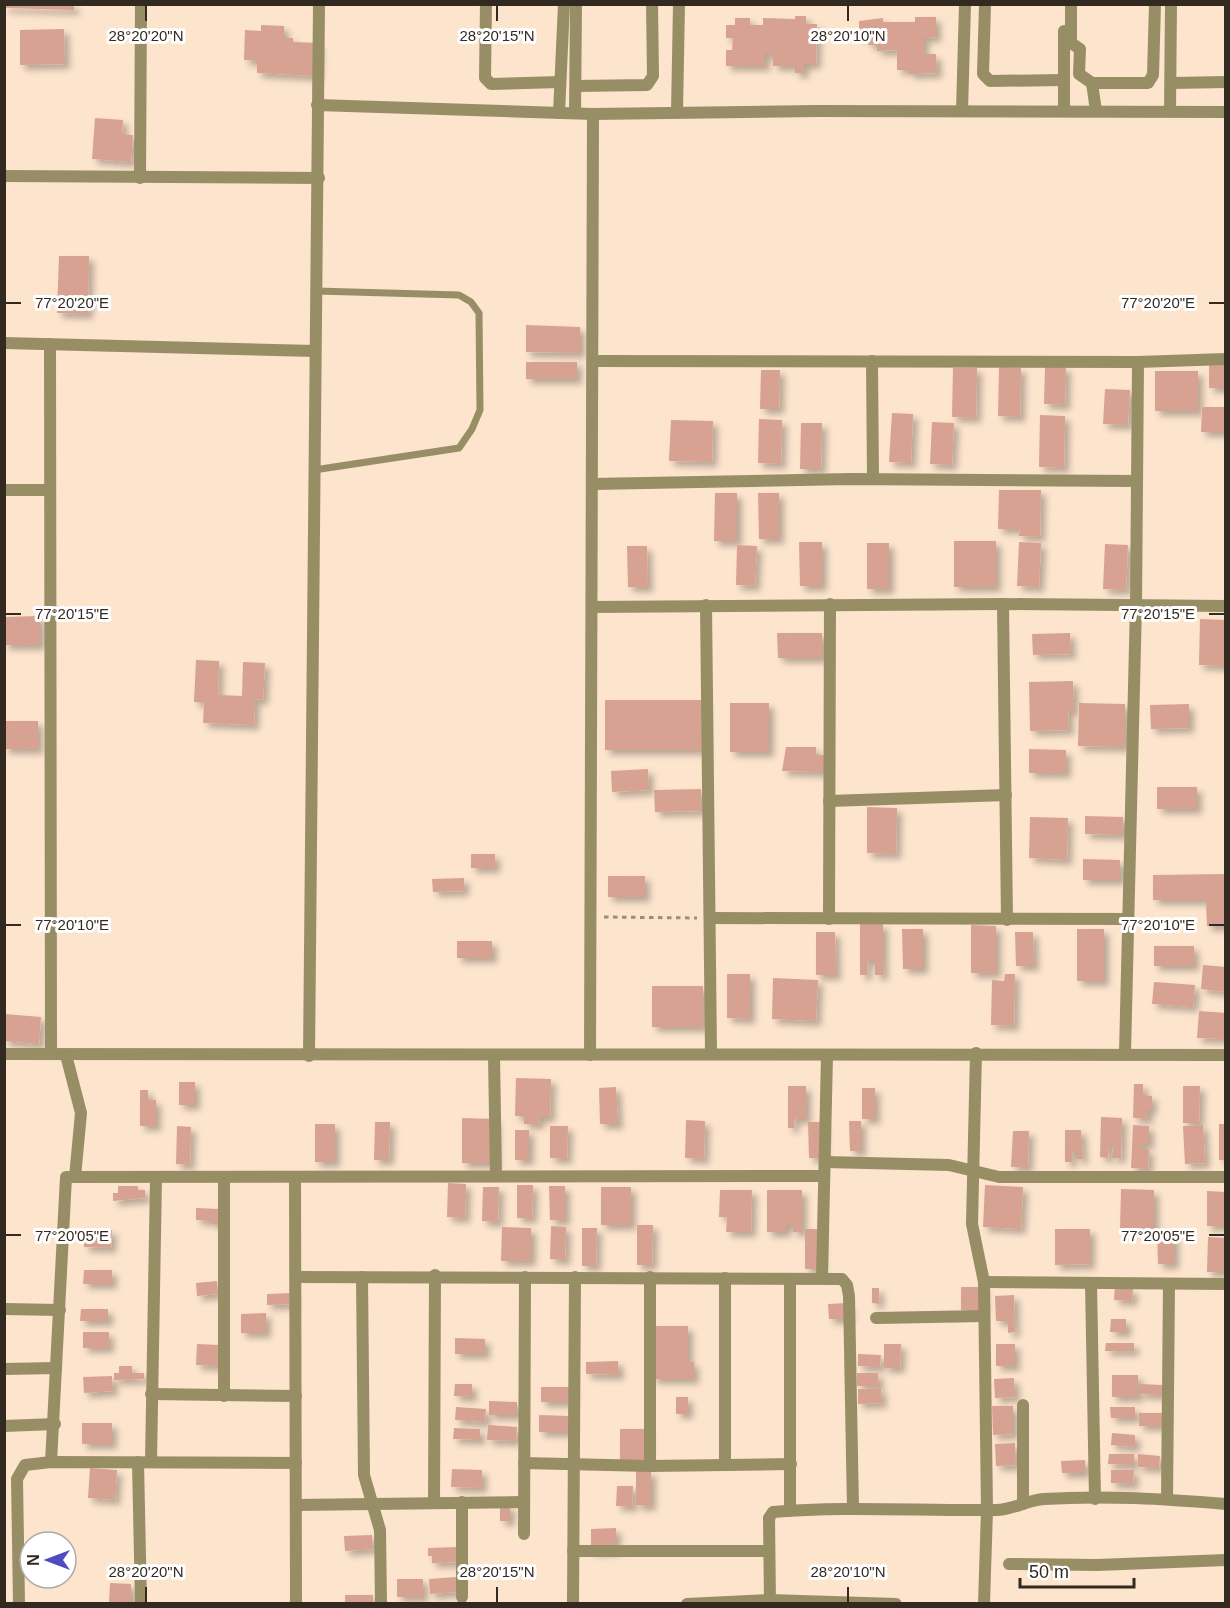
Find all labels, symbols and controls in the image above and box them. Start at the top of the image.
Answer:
text: 28°20'20"N [108,27,184,44]
text: 28°20'15"N [459,27,535,44]
text: 28°20'10"N [810,27,886,44]
text: 77°20'20"E [35,294,109,311]
text: 77°20'20"E [1121,294,1195,311]
text: 77°20'15"E [35,605,109,622]
text: 77°20'15"E [1121,605,1195,622]
text: 77°20'10"E [35,916,109,933]
text: 77°20'10"E [1121,916,1195,933]
text: 77°20'05"E [35,1227,109,1244]
text: 77°20'05"E [1121,1227,1195,1244]
north arrow [18,1530,78,1590]
scale bar [1020,1551,1134,1589]
text: N [25,1554,42,1566]
text: 50 m [1029,1562,1069,1582]
text: 28°20'20"N [108,1563,184,1580]
text: 28°20'15"N [459,1563,535,1580]
text: 28°20'10"N [810,1563,886,1580]

